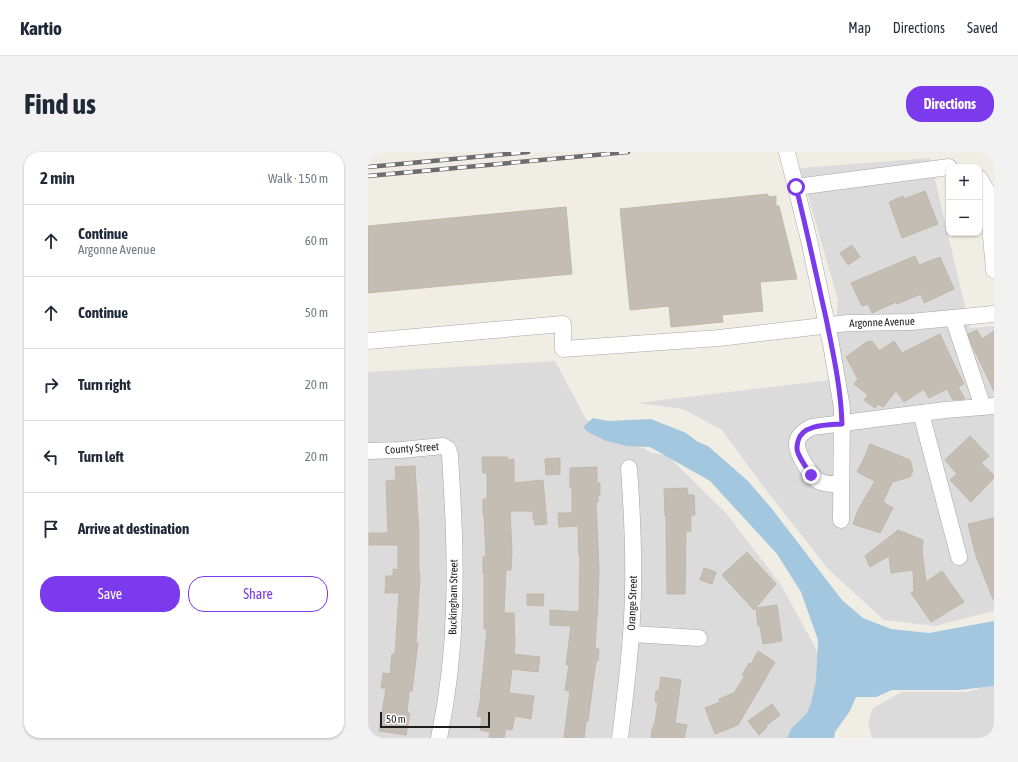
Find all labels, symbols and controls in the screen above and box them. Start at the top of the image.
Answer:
text: Kartio [20,17,62,39]
text: Map [848,20,871,36]
text: Directions [893,20,945,36]
text: Saved [967,20,998,36]
button: Directions [906,86,994,122]
text: Find us [24,88,96,120]
map controls [946,164,982,236]
button: + [946,164,982,200]
text: 2 min [40,168,75,188]
text: Walk · 150 m [268,171,328,186]
route start [787,178,805,196]
button: − [946,200,982,236]
text: Continue [78,225,128,242]
icon: ahead [40,230,62,252]
text: 60 m [305,233,328,248]
text: Argonne Avenue [78,242,156,257]
icon: ahead [40,302,62,324]
text: Continue [78,304,128,321]
text: 50 m [305,305,328,320]
street label: Argonne Avenue [849,315,915,329]
icon: right [40,374,62,396]
text: Turn right [78,376,131,393]
text: 20 m [305,377,328,392]
street label: County Street [385,440,439,456]
icon: left [40,446,62,468]
text: Turn left [78,448,124,465]
text: 20 m [305,449,328,464]
route end [802,466,820,484]
icon: arrive [40,518,62,540]
text: Arrive at destination [78,520,189,537]
street label: Buckingham Street [446,559,460,635]
street label: Orange Street [625,575,639,631]
button: Save [40,576,180,612]
button: Share [188,576,328,612]
scale bar [380,710,490,729]
text: 50 m [386,713,406,725]

